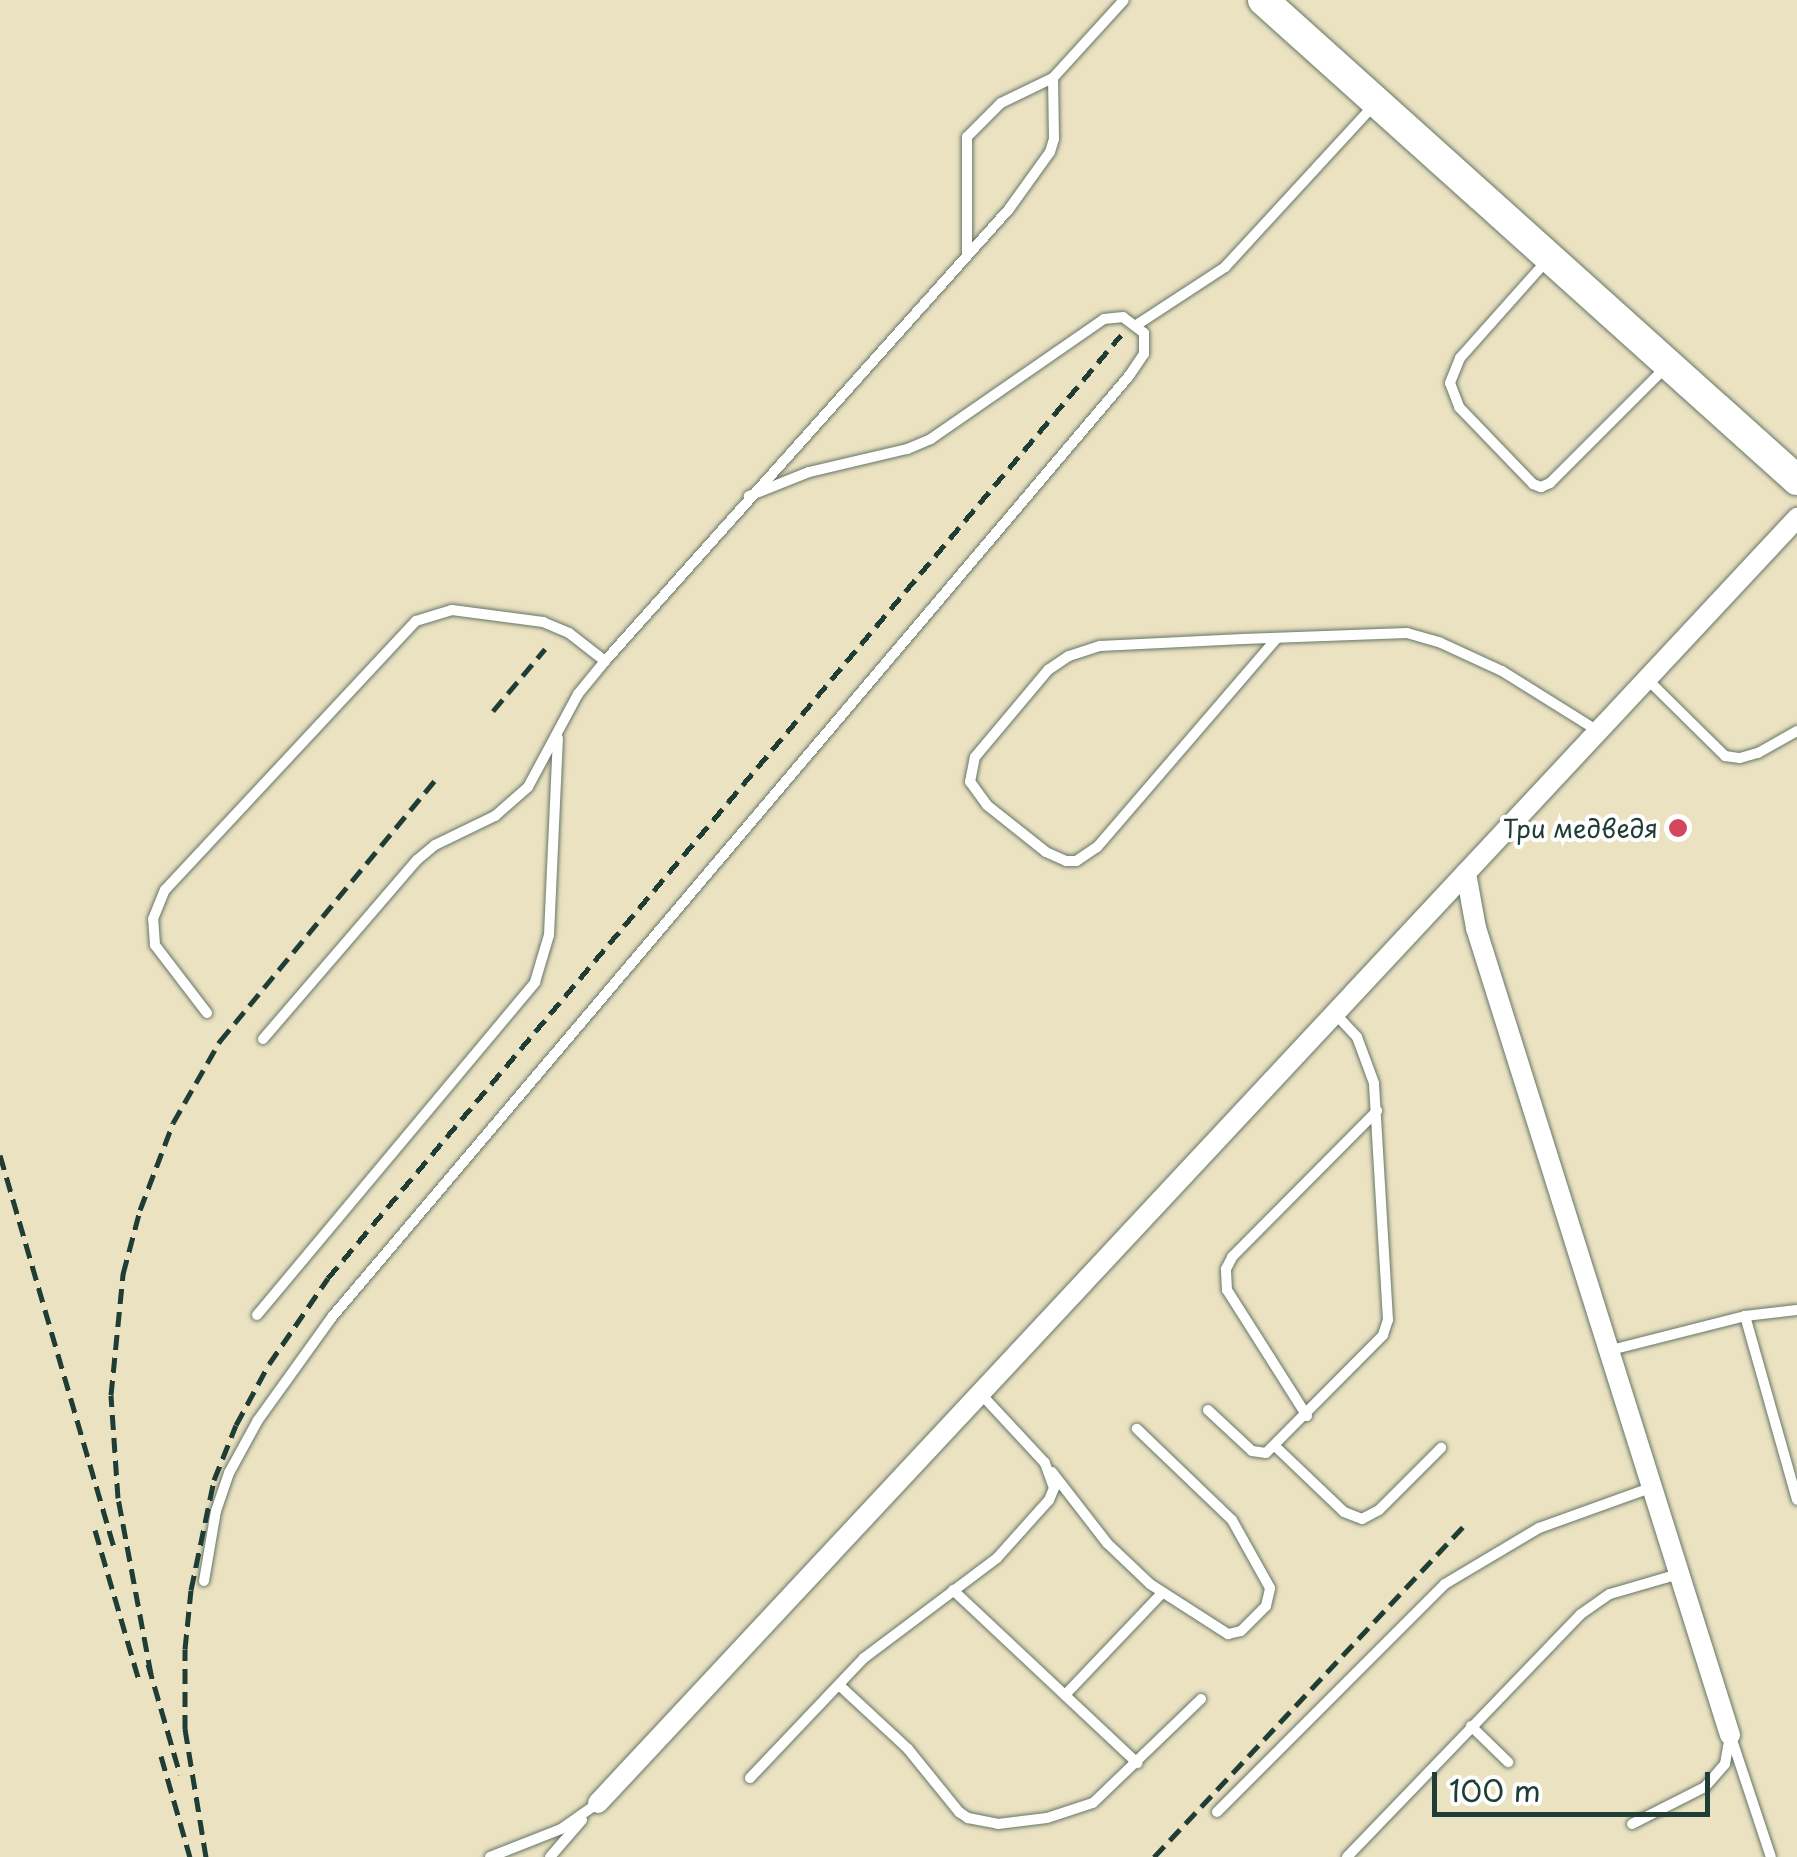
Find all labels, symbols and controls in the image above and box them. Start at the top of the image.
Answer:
place label: Три медведя [1501,813,1658,843]
marker: Три медведя [1667,817,1689,839]
scale bar [1437,1752,1714,1814]
text: 100 m [1449,1767,1541,1812]

